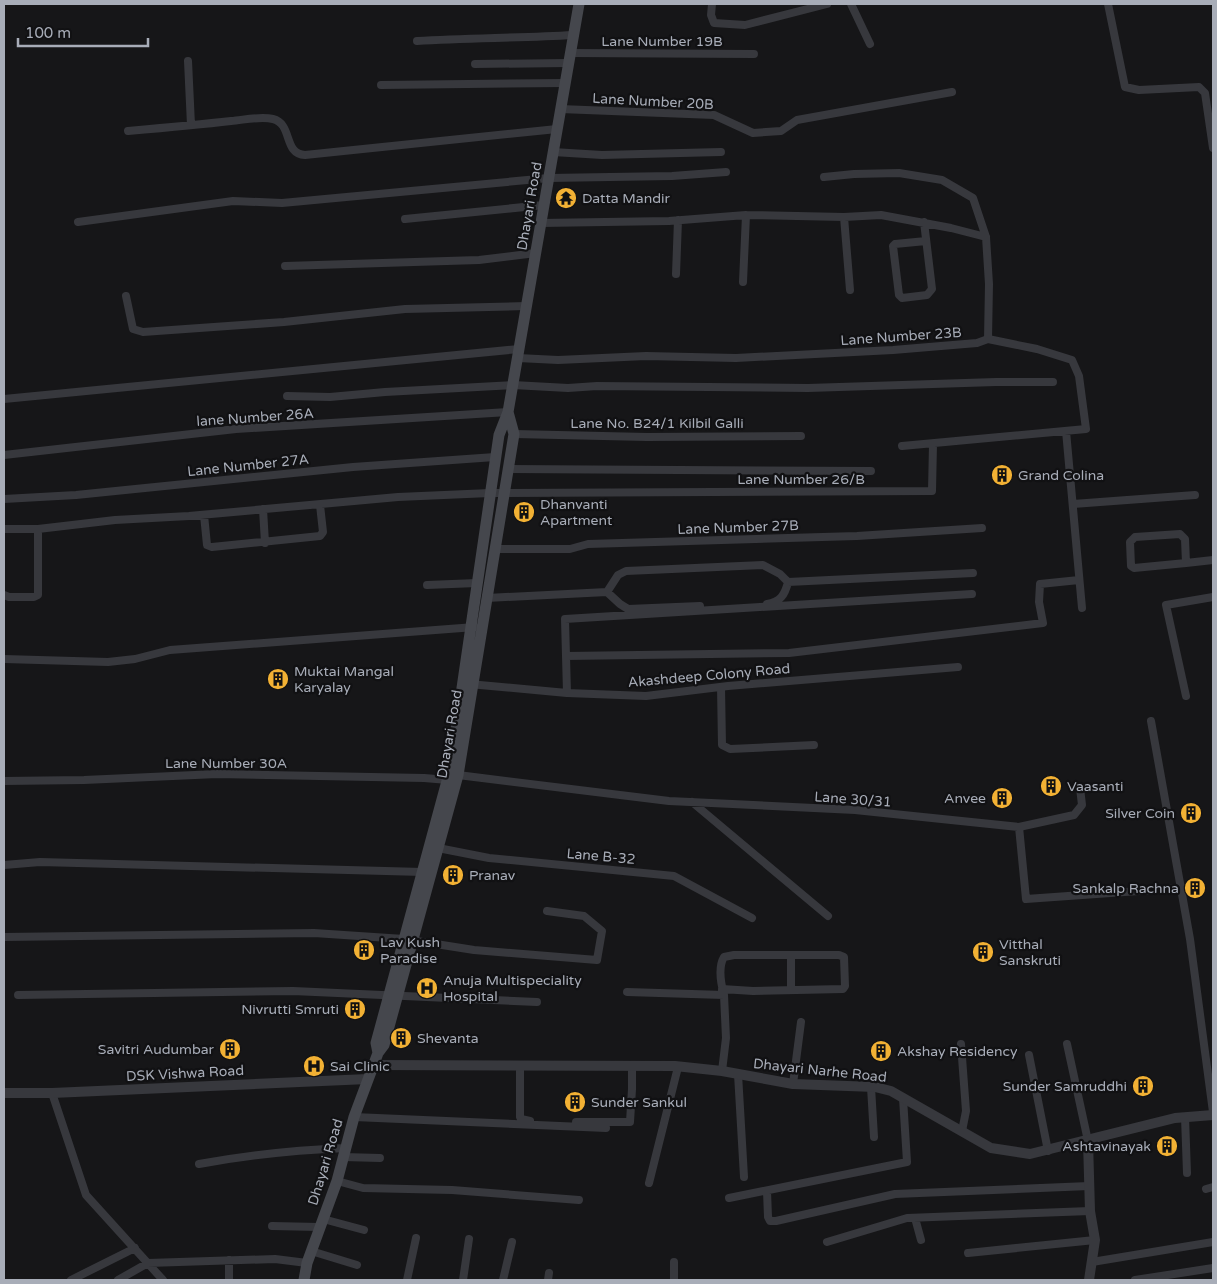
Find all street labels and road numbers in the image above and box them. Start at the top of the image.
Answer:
street label: Lane Number 19B [601,33,723,50]
street label: Lane Number 20B [592,90,714,113]
street label: Dhayari Road [513,160,546,252]
street label: Lane Number 23B [840,324,962,349]
street label: lane Number 26A [196,405,314,430]
street label: Lane No. B24/1 Kilbil Galli [570,415,744,432]
street label: Lane Number 27A [186,451,310,480]
street label: Lane Number 26/B [737,471,865,488]
street label: Lane Number 27B [677,517,799,538]
street label: Akashdeep Colony Road [627,660,791,691]
street label: Dhayari Road [433,688,466,780]
street label: Lane Number 30A [165,755,287,772]
street label: Lane 30/31 [814,788,892,811]
street label: Lane B-32 [566,845,636,868]
street label: Dhayari Narhe Road [752,1055,888,1086]
street label: DSK Vishwa Road [126,1062,244,1085]
street label: Dhayari Road [304,1117,347,1207]

